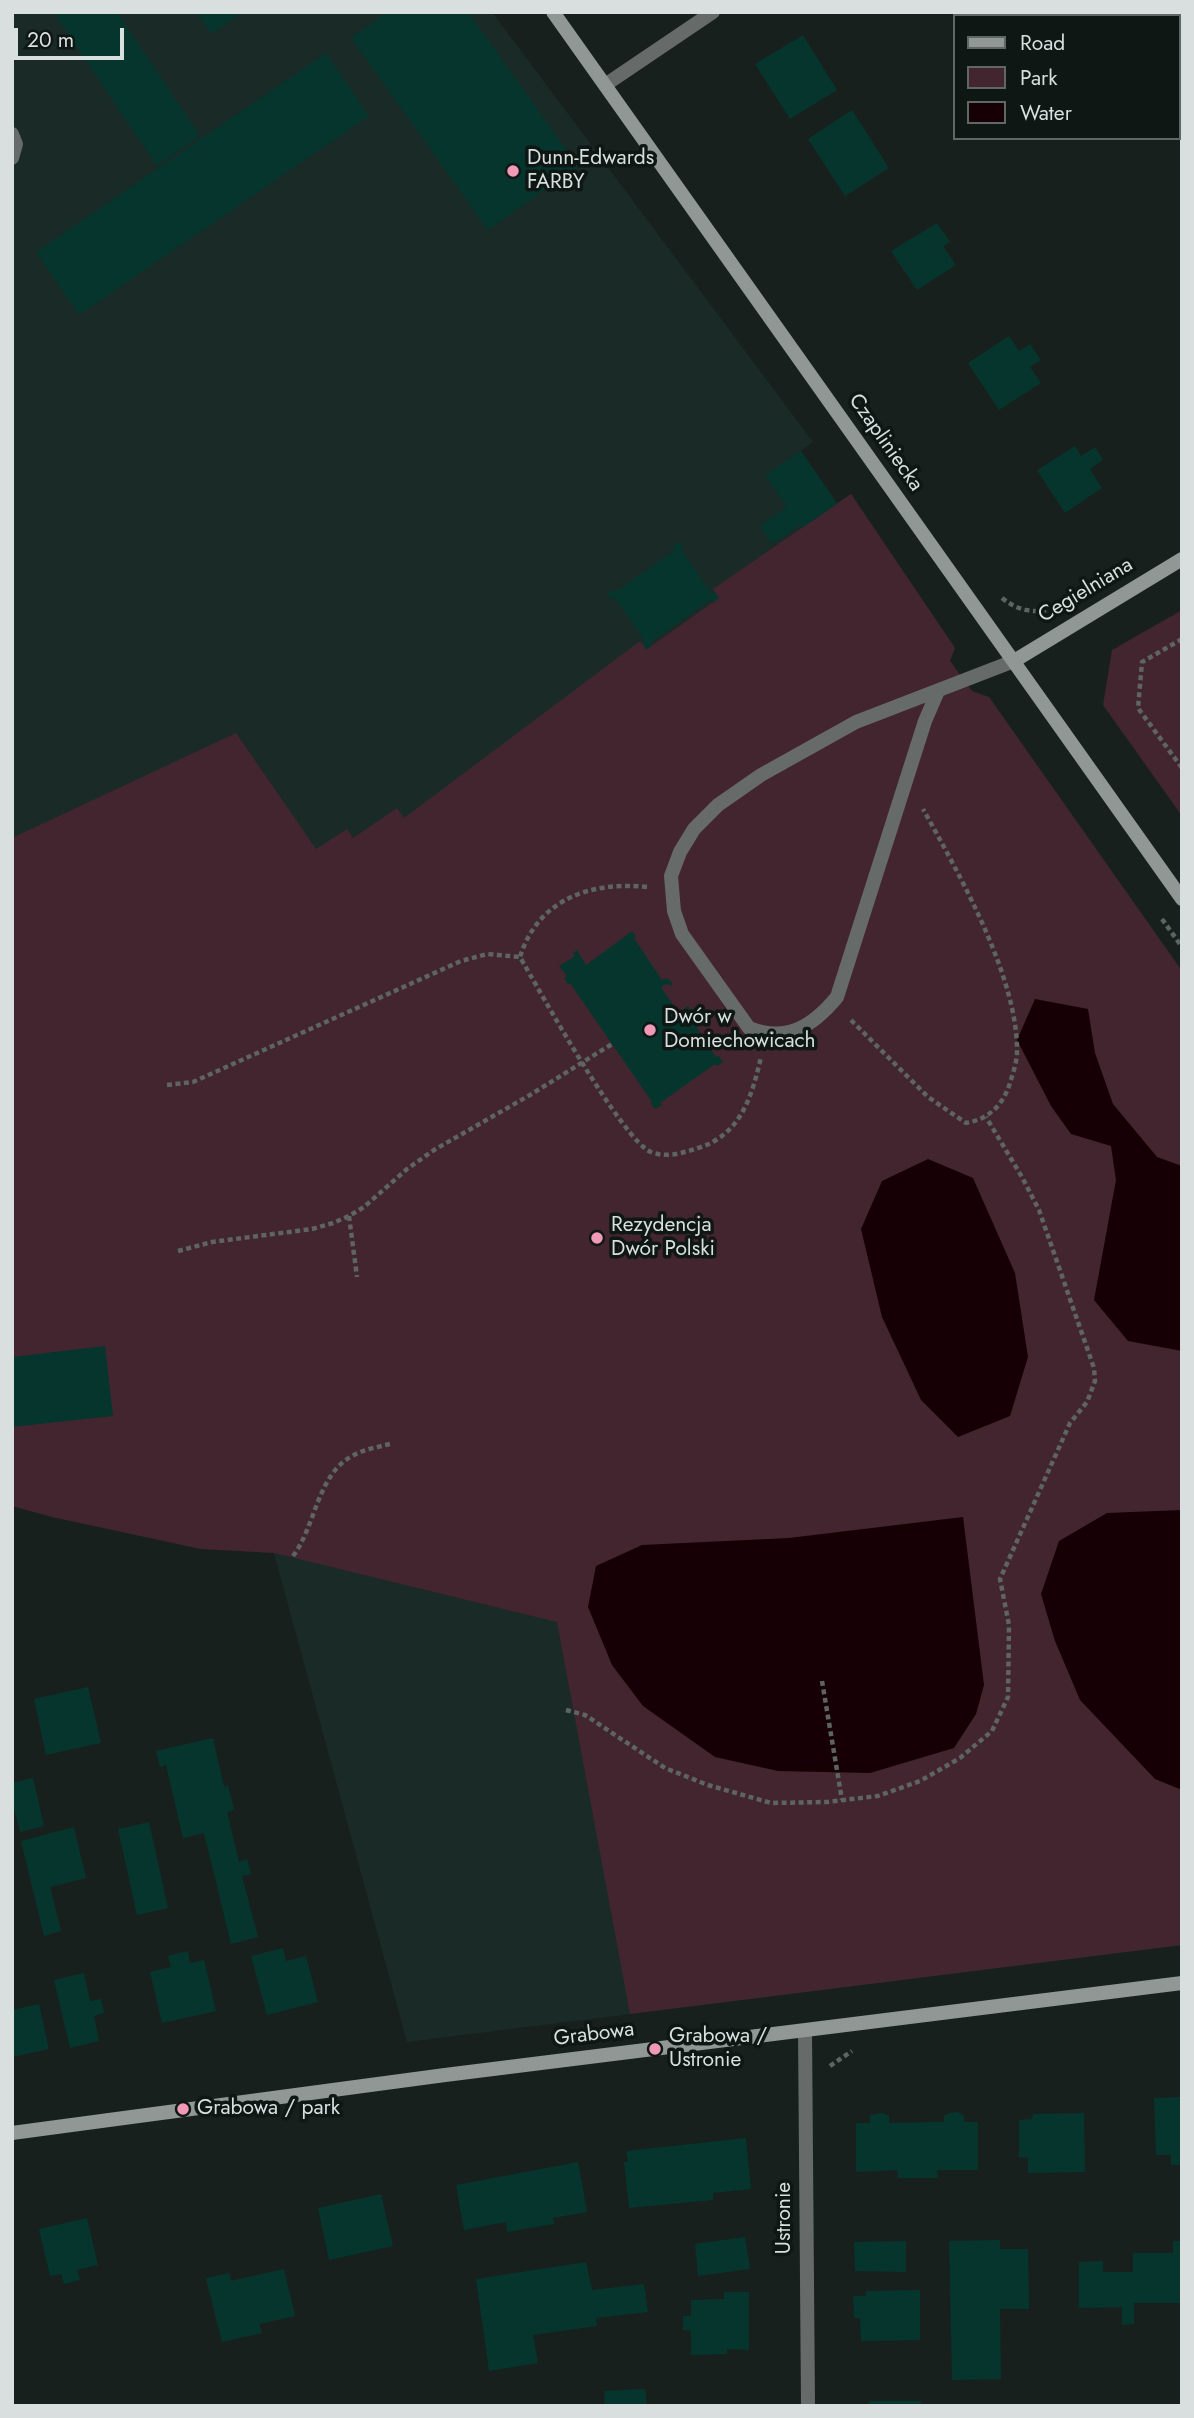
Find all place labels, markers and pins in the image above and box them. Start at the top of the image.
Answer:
place label: Dunn-Edwards FARBY [527,146,654,196]
marker: Dunn-Edwards FARBY [505,163,521,179]
place label: Dwór w Domiechowicach [664,1005,816,1055]
marker: Dwór w Domiechowicach [642,1022,658,1038]
place label: Rezydencja Dwór Polski [611,1213,715,1263]
marker: Rezydencja Dwór Polski [589,1230,605,1246]
place label: Grabowa / Ustronie [669,2024,767,2074]
marker: Grabowa / Ustronie [647,2041,663,2057]
place label: Grabowa / park [197,2096,340,2122]
marker: Grabowa / park [175,2101,191,2117]

